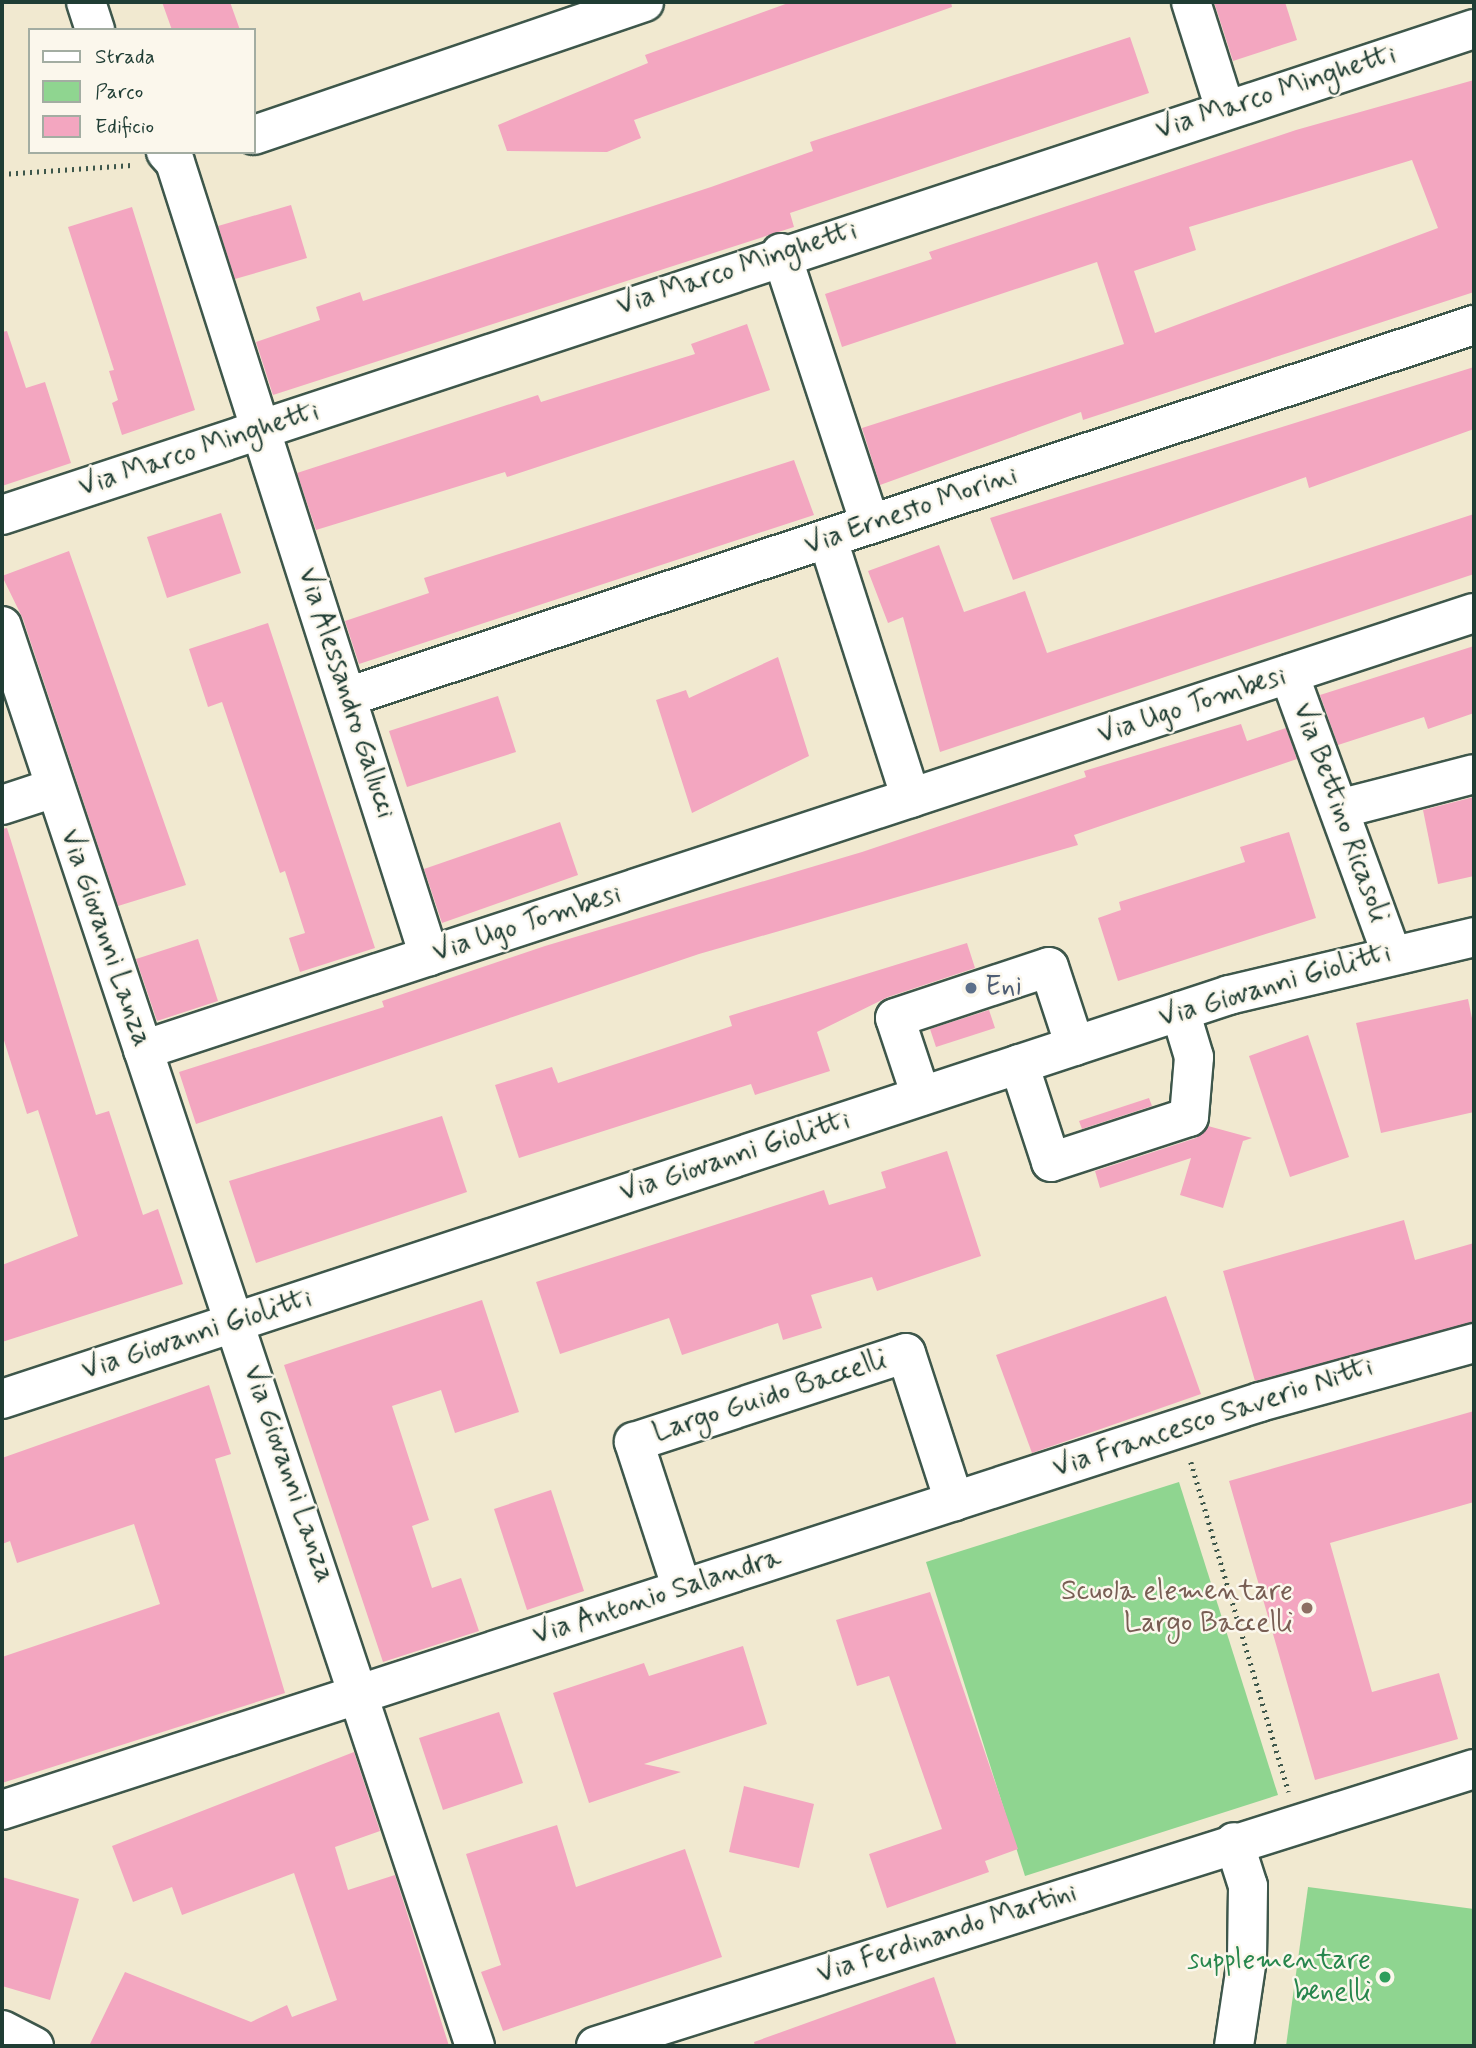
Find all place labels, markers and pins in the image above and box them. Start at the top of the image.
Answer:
place label: Eni [985,971,1022,1005]
marker: Eni [963,980,979,996]
place label: Scuola elementare Largo Baccelli [1061,1575,1293,1641]
marker: Scuola elementare Largo Baccelli [1299,1600,1315,1616]
place label: supplementare benelli [1187,1944,1371,2010]
marker: supplementare benelli [1377,1969,1393,1985]

